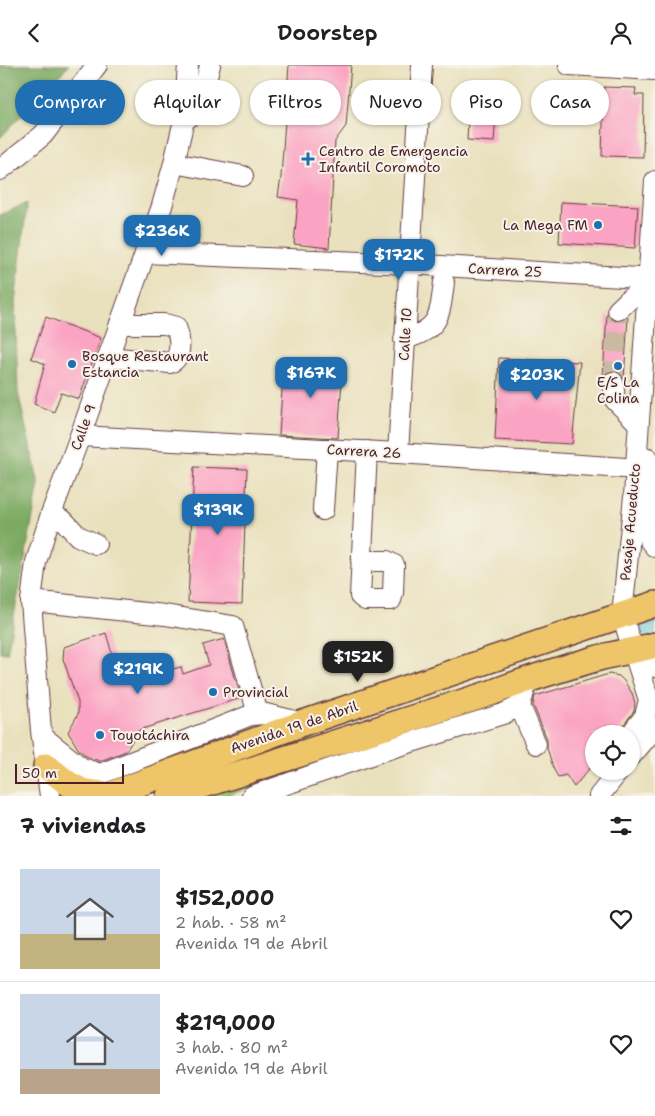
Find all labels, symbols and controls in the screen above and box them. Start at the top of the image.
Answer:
text: Doorstep [277,18,378,47]
icon: back [20,19,48,47]
icon: person [607,19,635,47]
chip: Comprar [15,80,125,125]
chip: Alquilar [135,80,240,125]
chip: Filtros [250,80,341,125]
chip: Nuevo [351,80,441,125]
chip: Piso [451,80,521,125]
chip: Casa [531,80,609,125]
place label: Centro de Emergencia Infantil Coromoto [319,142,468,176]
marker: Centro de Emergencia Infantil Coromoto [301,152,315,166]
pin: $236K [127,215,197,257]
place label: La Mega FM [503,216,588,234]
marker: La Mega FM [592,219,604,231]
text: $236K [135,220,189,241]
pin: $172K [364,239,434,281]
text: $172K [374,244,424,265]
street label: Carrera 25 [468,259,542,281]
street label: Calle 10 [395,307,415,361]
place label: Bosque Restaurant Estancia [82,347,209,381]
pin: $167K [276,357,346,399]
marker: Bosque Restaurant Estancia [66,358,78,370]
pin: $203K [502,359,572,401]
marker: E/S La Colina [612,360,624,372]
text: $167K [286,362,336,383]
text: $203K [510,364,564,385]
place label: E/S La Colina [597,373,639,407]
street label: Calle 9 [66,401,100,453]
street label: Carrera 26 [326,440,402,462]
street label: Pasaje Acueducto [616,463,644,581]
pin: $139K [183,493,253,536]
text: $139K [193,499,243,520]
pin: $152K [323,641,393,683]
text: $152K [333,646,383,667]
pin: $219K [103,653,173,695]
text: $219K [113,658,163,679]
place label: Provincial [223,683,289,701]
marker: Provincial [207,686,219,698]
street label: Avenida 19 de Abril [228,697,361,757]
map controls [585,725,640,780]
button: locate [585,725,640,780]
place label: Toyotáchira [110,726,190,744]
marker: Toyotáchira [94,729,106,741]
scale bar [15,761,124,784]
text: 50 m [22,764,57,782]
text: 7 viviendas [20,812,146,840]
icon: filters [607,812,635,840]
text: $152,000 [175,884,274,912]
icon: home [60,889,120,949]
icon: heart [607,905,635,933]
text: 2 hab. · 58 m² [175,912,287,933]
text: Avenida 19 de Abril [175,933,328,954]
text: $219,000 [175,1009,275,1037]
icon: home [60,1014,120,1074]
icon: heart [607,1030,635,1058]
text: 3 hab. · 80 m² [175,1037,288,1058]
text: Avenida 19 de Abril [175,1058,328,1079]

